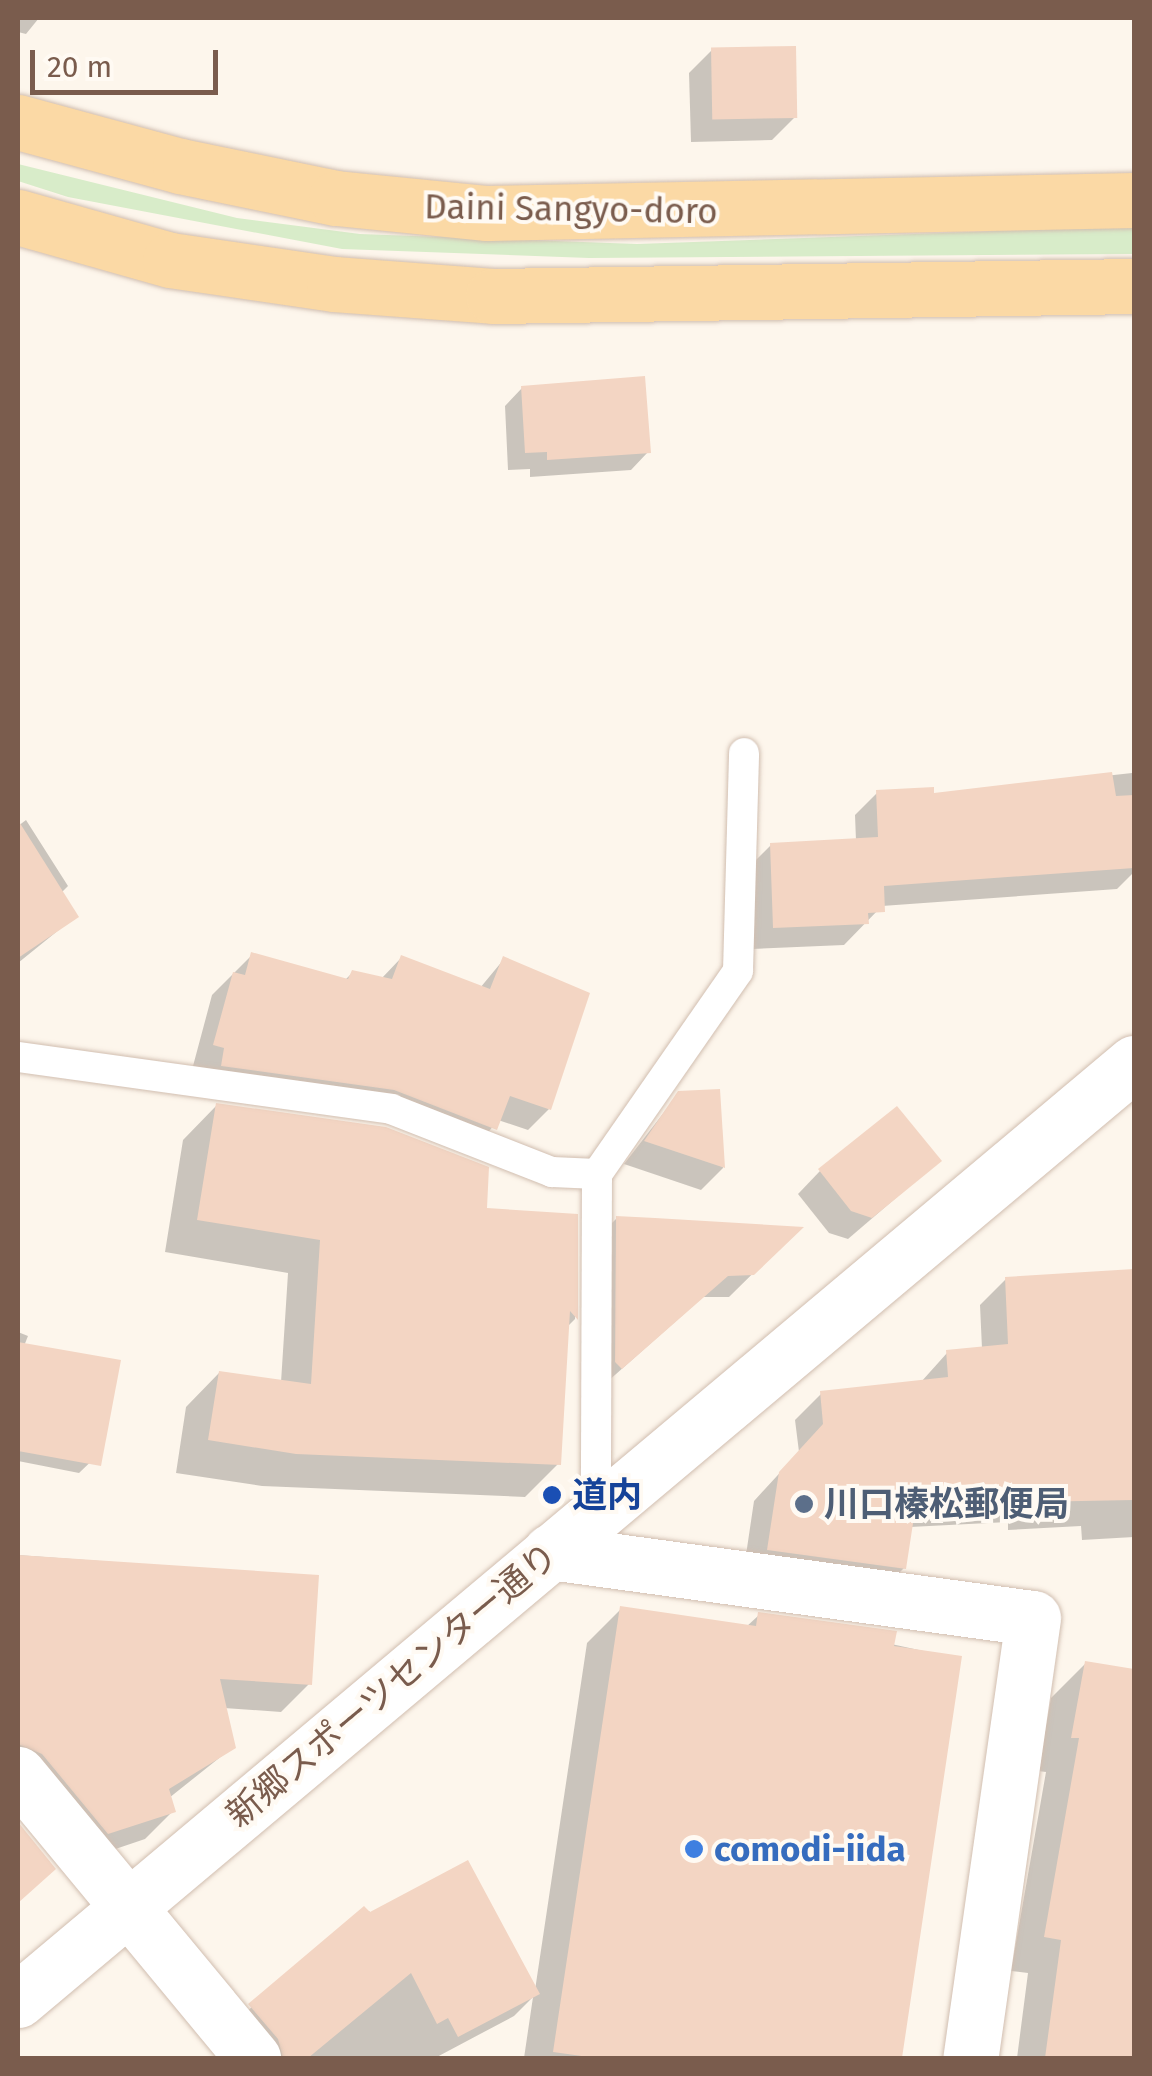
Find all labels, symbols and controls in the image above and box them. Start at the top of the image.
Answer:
scale bar [35,30,222,92]
text: 20 m [47,49,112,85]
street label: Daini Sangyo-doro [424,185,718,233]
place label: 道内 [572,1474,642,1516]
place label: 川口榛松郵便局 [824,1483,1069,1525]
marker: 道内 [541,1484,563,1506]
marker: 川口榛松郵便局 [793,1493,815,1515]
street label: 新郷スポーツセンター通り [218,1534,566,1836]
place label: comodi-iida [714,1828,906,1870]
marker: comodi-iida [683,1838,705,1860]

